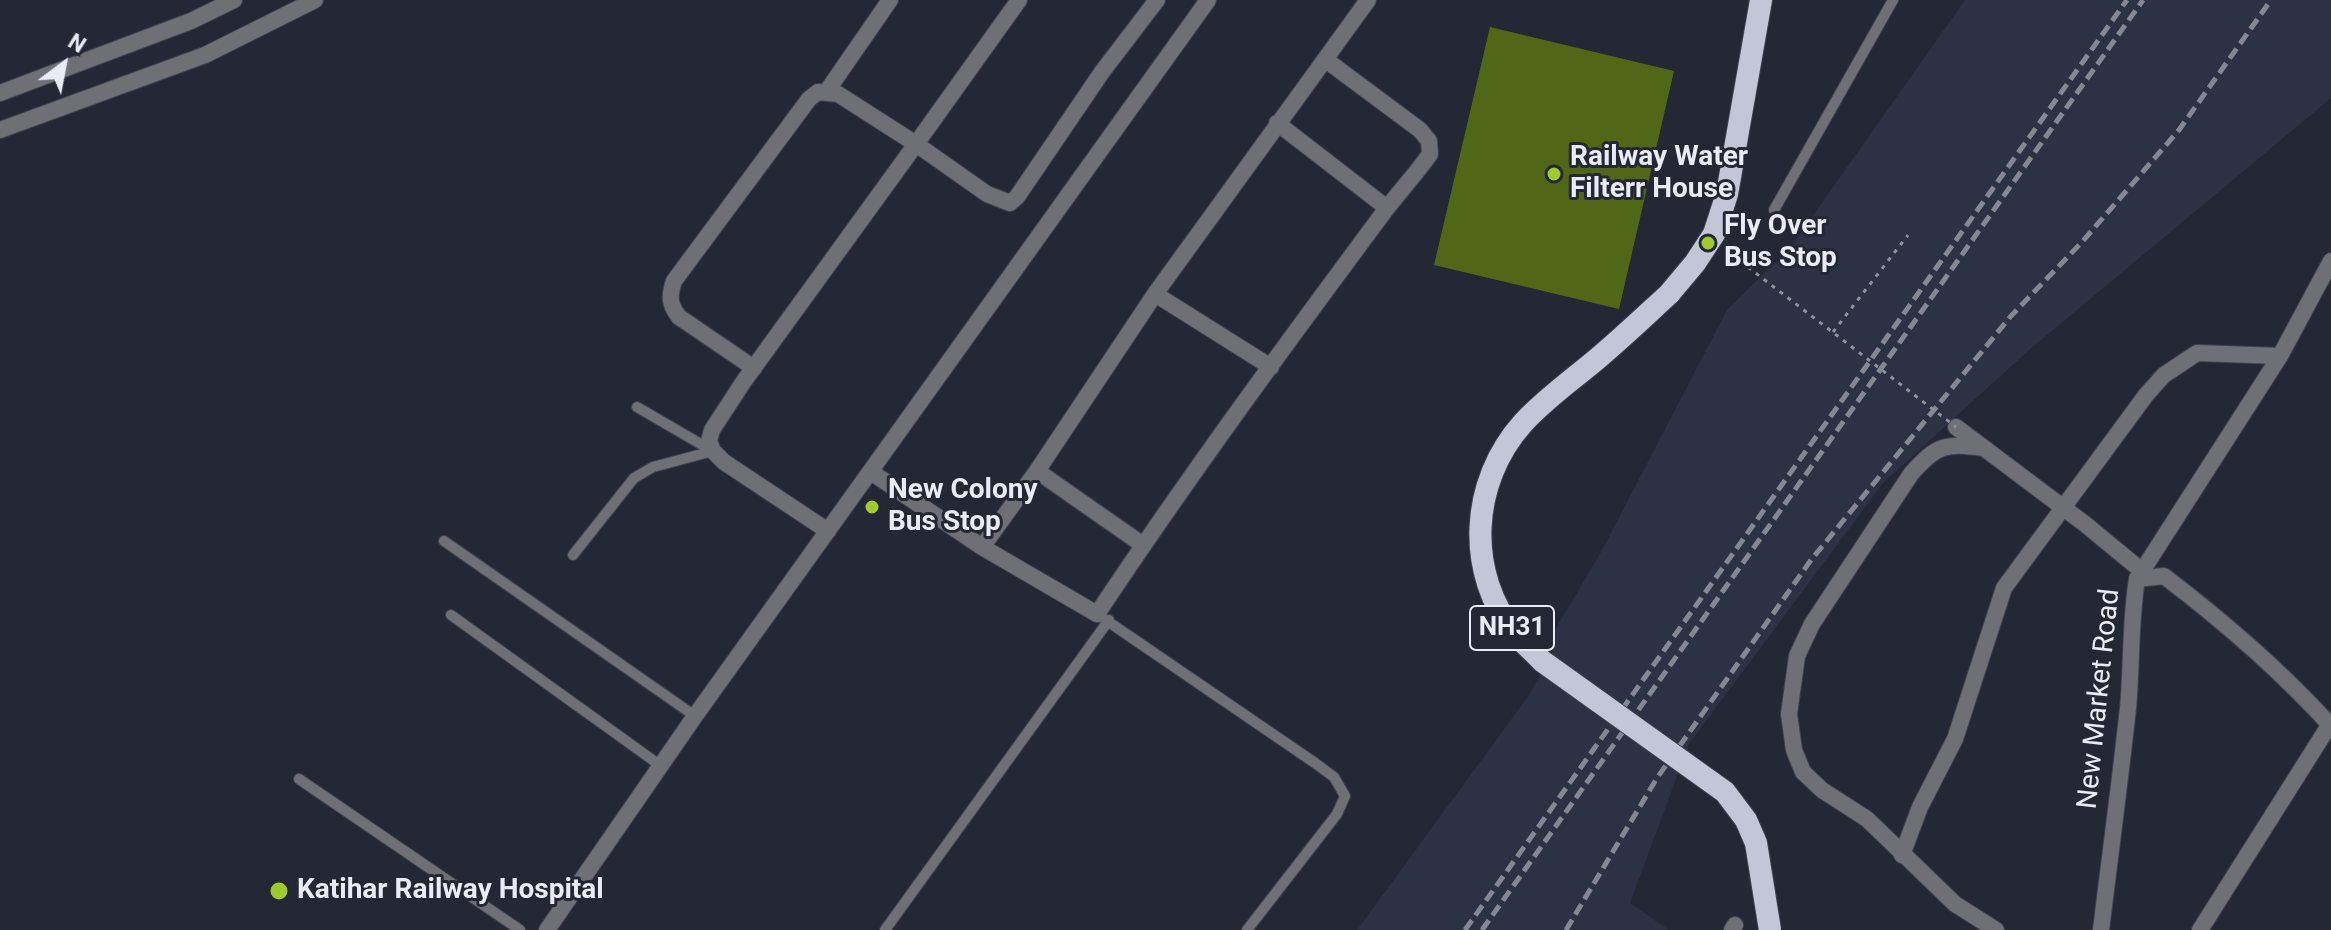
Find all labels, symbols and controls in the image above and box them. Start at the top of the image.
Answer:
north arrow [24,24,104,104]
text: N [64,29,90,58]
place label: Railway Water Filterr House [1570,141,1748,207]
marker: Railway Water Filterr House [1545,165,1563,183]
place label: Fly Over Bus Stop [1724,210,1837,276]
marker: Fly Over Bus Stop [1699,234,1717,252]
place label: New Colony Bus Stop [888,474,1038,540]
marker: New Colony Bus Stop [863,498,881,516]
street label: New Market Road [2072,587,2128,811]
road number: NH31 [1470,606,1554,650]
place label: Katihar Railway Hospital [297,874,604,908]
marker: Katihar Railway Hospital [268,880,290,902]

